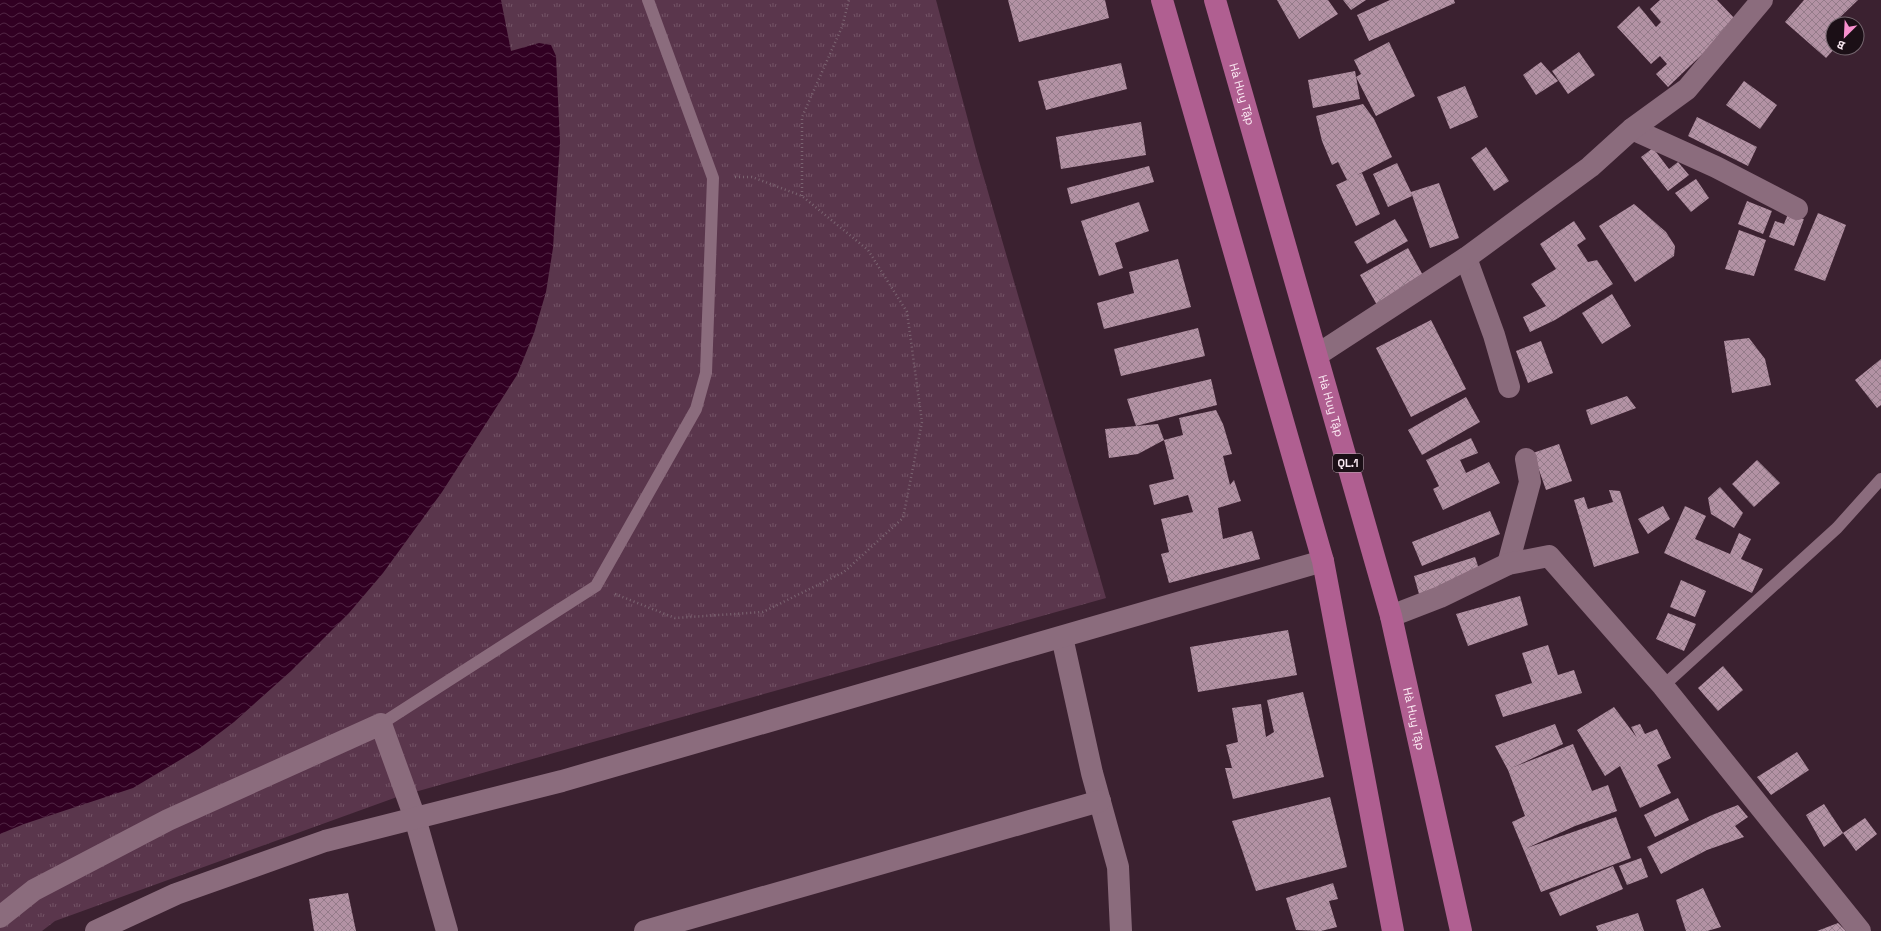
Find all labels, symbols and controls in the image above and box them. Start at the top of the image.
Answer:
north arrow [1825,16,1865,56]
text: B [1835,37,1847,53]
street label: Hà Huy Tập [1225,61,1258,127]
street label: Hà Huy Tập [1314,373,1347,439]
road number: QL.1 [1333,454,1363,472]
street label: Hà Huy Tập [1399,686,1429,752]

